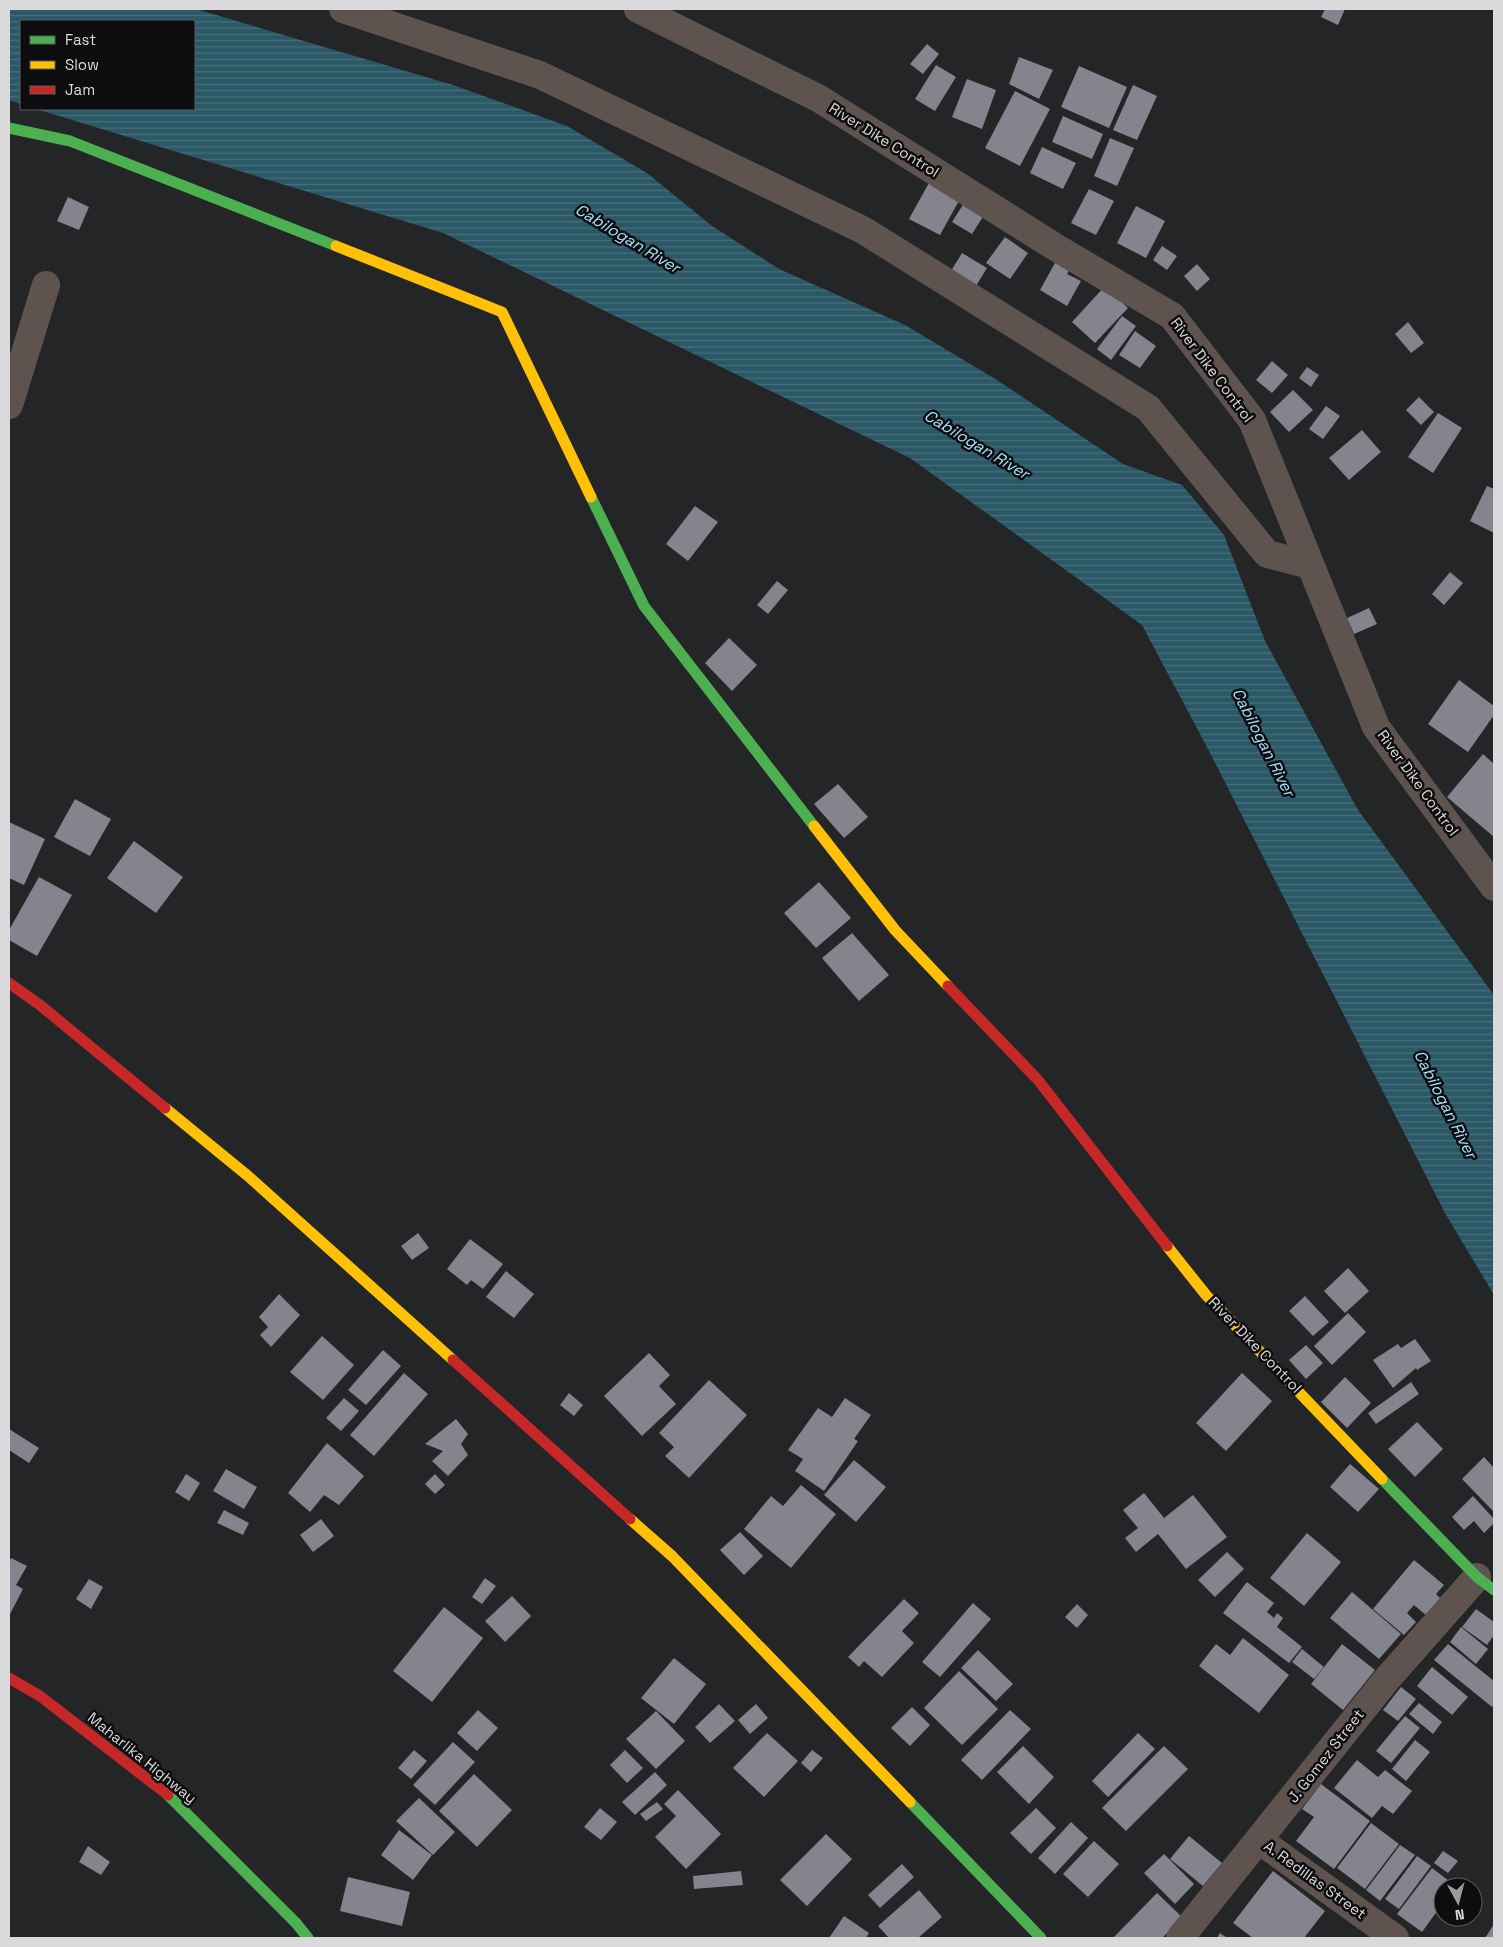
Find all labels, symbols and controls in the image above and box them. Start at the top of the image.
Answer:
legend [20,20,195,110]
text: Fast [65,30,96,49]
text: Slow [65,55,99,74]
text: Jam [65,80,95,99]
street label: River Dike Control [826,98,943,181]
water label: Cabilogan River [571,199,686,279]
street label: River Dike Control [1167,313,1258,426]
water label: Cabilogan River [920,405,1035,485]
water label: Cabilogan River [1227,685,1301,802]
street label: River Dike Control [1374,726,1463,839]
water label: Cabilogan River [1409,1047,1483,1164]
street label: River Dike Control [1205,1293,1306,1397]
street label: J. Gomez Street [1283,1705,1368,1806]
street label: Maharlika Highway [84,1708,201,1807]
street label: A. Redillas Street [1260,1836,1370,1923]
north arrow [1433,1877,1483,1927]
text: N [1454,1905,1465,1924]

